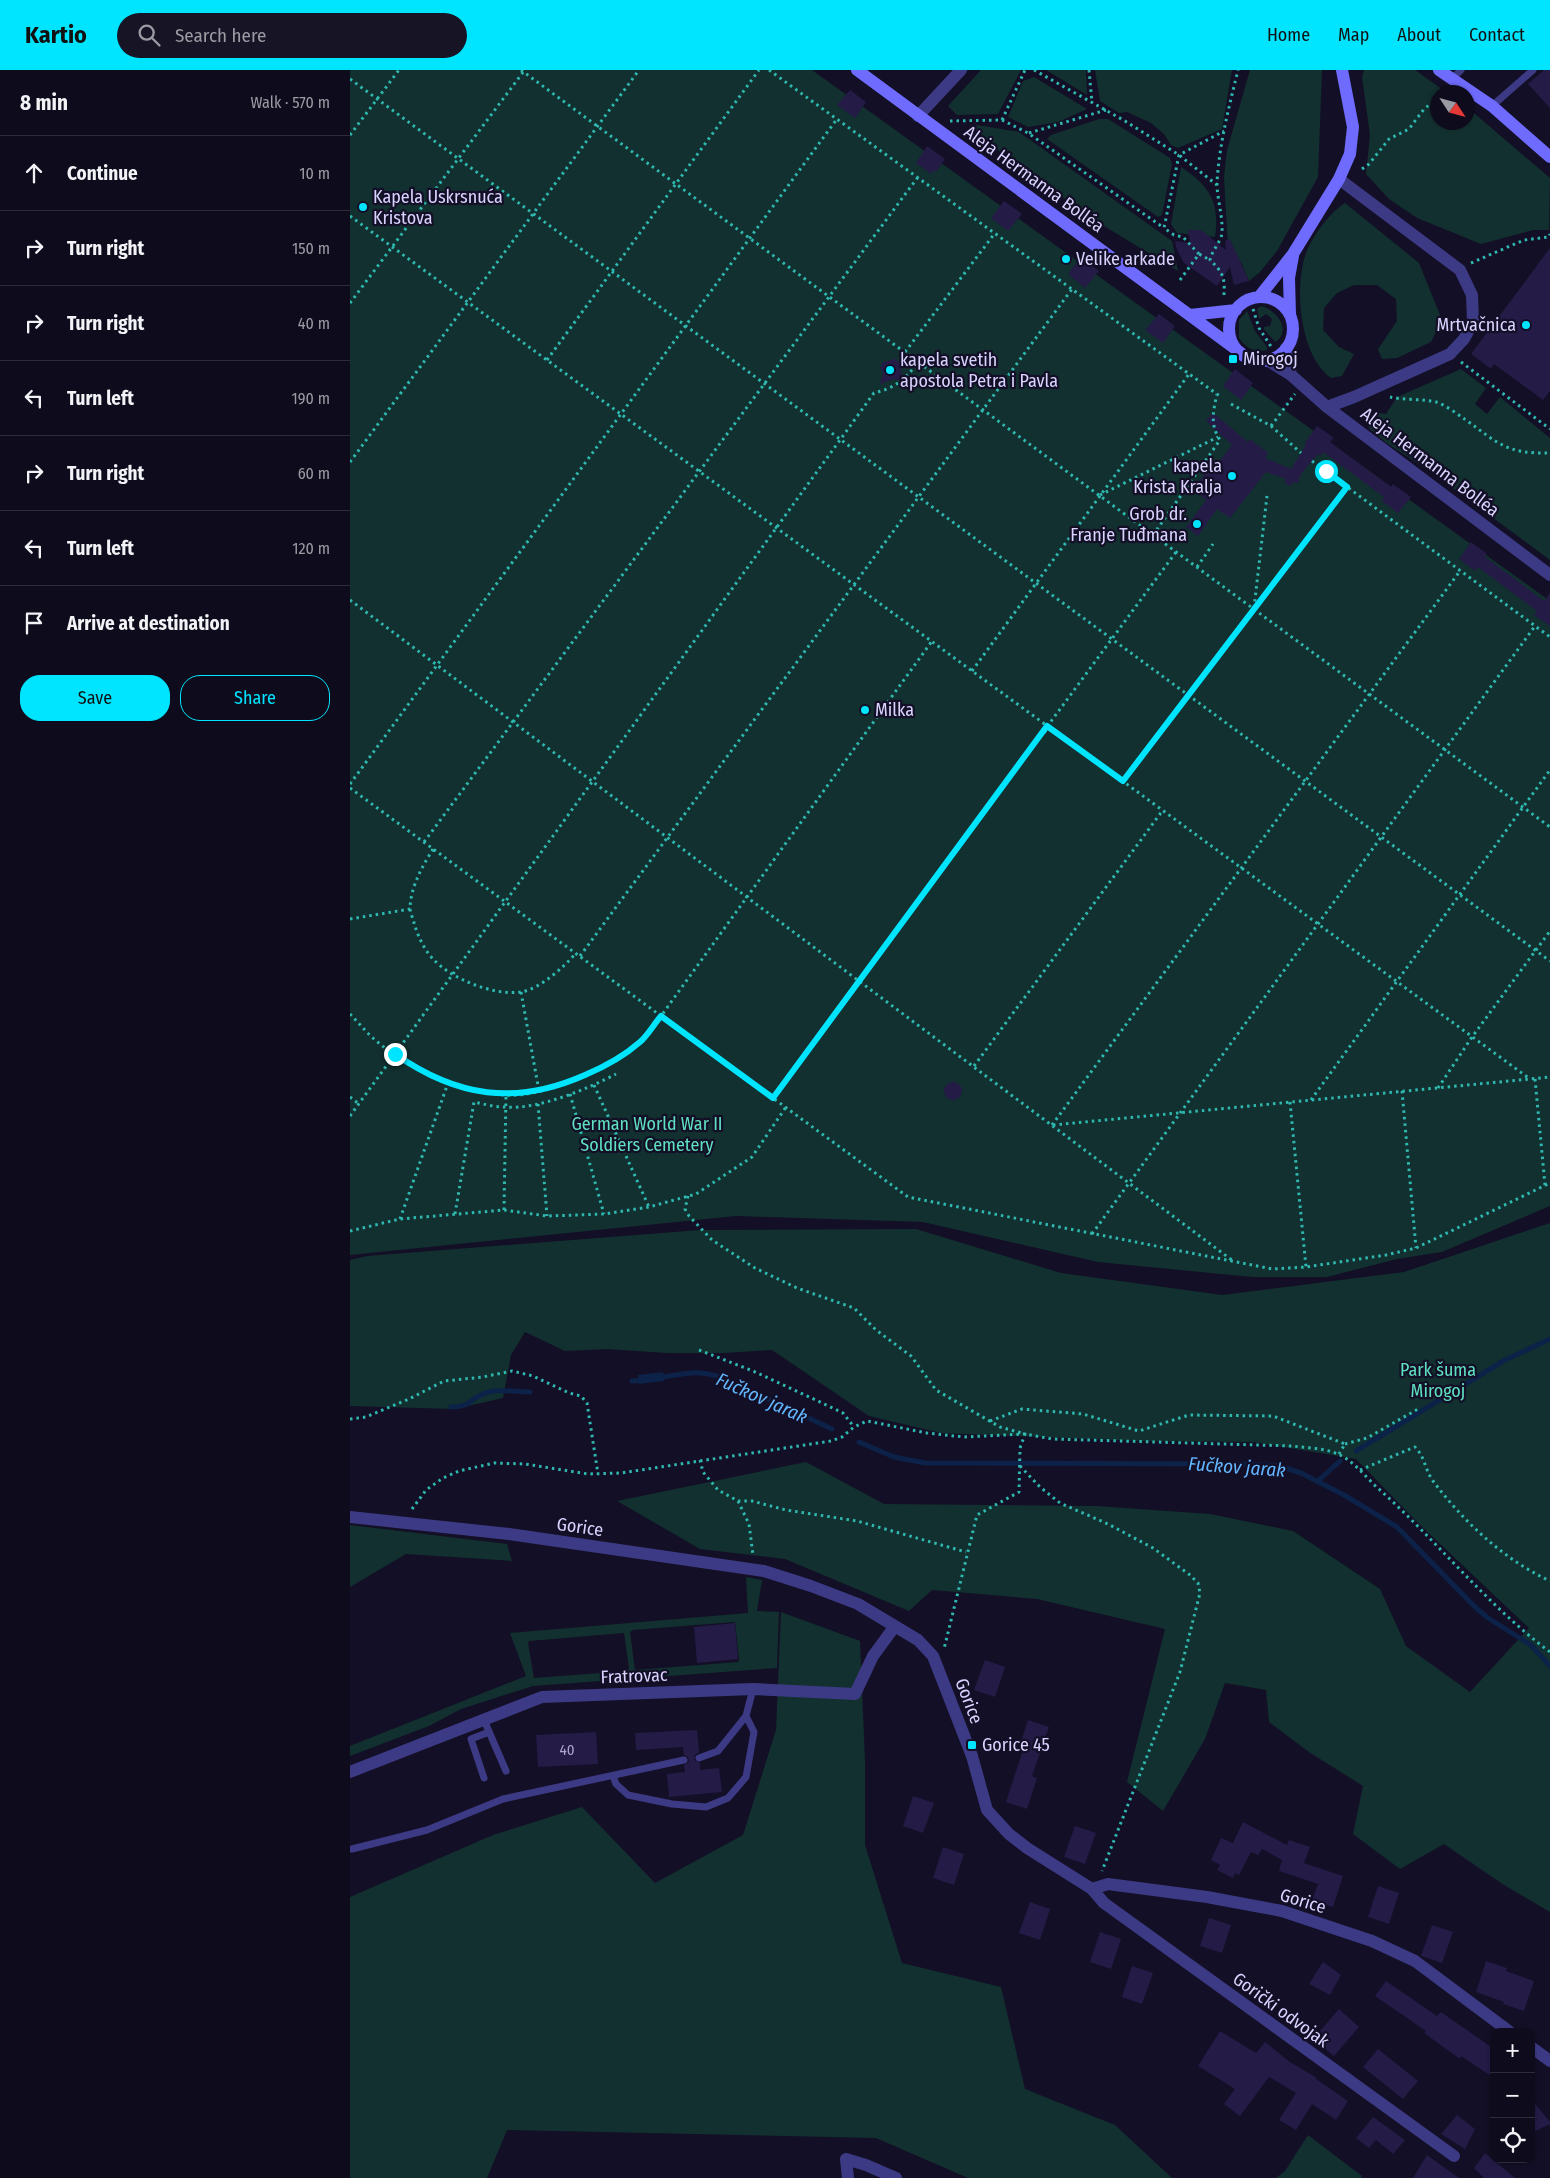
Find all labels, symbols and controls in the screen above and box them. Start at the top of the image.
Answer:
search box [117,13,467,58]
text: Kartio [25,21,87,49]
icon: search [135,21,163,49]
text: Search here [175,24,266,47]
text: Home [1267,24,1310,46]
text: Map [1338,24,1369,46]
text: About [1397,24,1441,46]
text: Contact [1469,24,1525,46]
north arrow [1430,85,1475,130]
text: 8 min [20,90,68,116]
text: Walk · 570 m [251,93,330,112]
street label: Aleja Hermanna Bolléa [960,121,1108,237]
icon: ahead [20,159,48,187]
text: Continue [67,162,138,185]
text: 10 m [299,164,330,183]
place label: Kapela Uskrsnuća Kristova [373,186,503,229]
marker: Kapela Uskrsnuća Kristova [357,201,369,213]
icon: right [20,234,48,262]
text: Turn right [67,237,144,260]
text: 150 m [292,239,330,258]
place label: Velike arkade [1076,248,1175,270]
marker: Velike arkade [1060,253,1072,265]
icon: right [20,309,48,337]
text: Turn right [67,312,144,335]
text: 40 m [298,314,330,333]
place label: Mrtvačnica [1436,314,1516,336]
marker: Mrtvačnica [1520,319,1532,331]
place label: Mirogoj [1243,348,1298,370]
place label: kapela svetih apostola Petra i Pavla [900,349,1058,392]
marker: Mirogoj [1227,353,1239,365]
marker: kapela svetih apostola Petra i Pavla [884,364,896,376]
icon: left [20,384,48,412]
text: Turn left [67,387,134,410]
text: 190 m [292,389,330,408]
street label: Aleja Hermanna Bolléa [1356,403,1504,521]
place label: kapela Krista Kralja [1133,455,1222,498]
icon: right [20,459,48,487]
route start [1315,460,1338,483]
text: Turn right [67,462,144,485]
text: 60 m [298,464,330,483]
marker: kapela Krista Kralja [1226,470,1238,482]
place label: Grob dr. Franje Tuđmana [1070,503,1187,546]
marker: Grob dr. Franje Tuđmana [1191,518,1203,530]
icon: left [20,534,48,562]
text: Turn left [67,537,134,560]
text: 120 m [292,539,330,558]
icon: arrive [20,609,48,637]
text: Arrive at destination [67,612,230,635]
button: Save [20,675,170,721]
button: Share [180,675,330,721]
place label: Milka [875,699,914,721]
marker: Milka [859,704,871,716]
route end [384,1043,407,1066]
park label: German World War II Soldiers Cemetery [571,1113,723,1156]
park label: Park šuma Mirogoj [1400,1359,1476,1402]
water label: Fučkov jarak [713,1368,811,1428]
water label: Fučkov jarak [1188,1452,1286,1482]
street label: Gorice [555,1513,605,1541]
street label: Fratrovac [600,1664,668,1688]
street label: Gorice [950,1675,988,1727]
place label: Gorice 45 [982,1734,1050,1756]
marker: Gorice 45 [966,1739,978,1751]
house number: 40 [559,1741,575,1759]
street label: Gorice [1277,1884,1329,1918]
street label: Gorički odvojak [1229,1968,1334,2053]
map controls [1490,2028,1535,2163]
button: + [1490,2028,1535,2073]
button: − [1490,2073,1535,2118]
button: locate [1490,2118,1535,2163]

